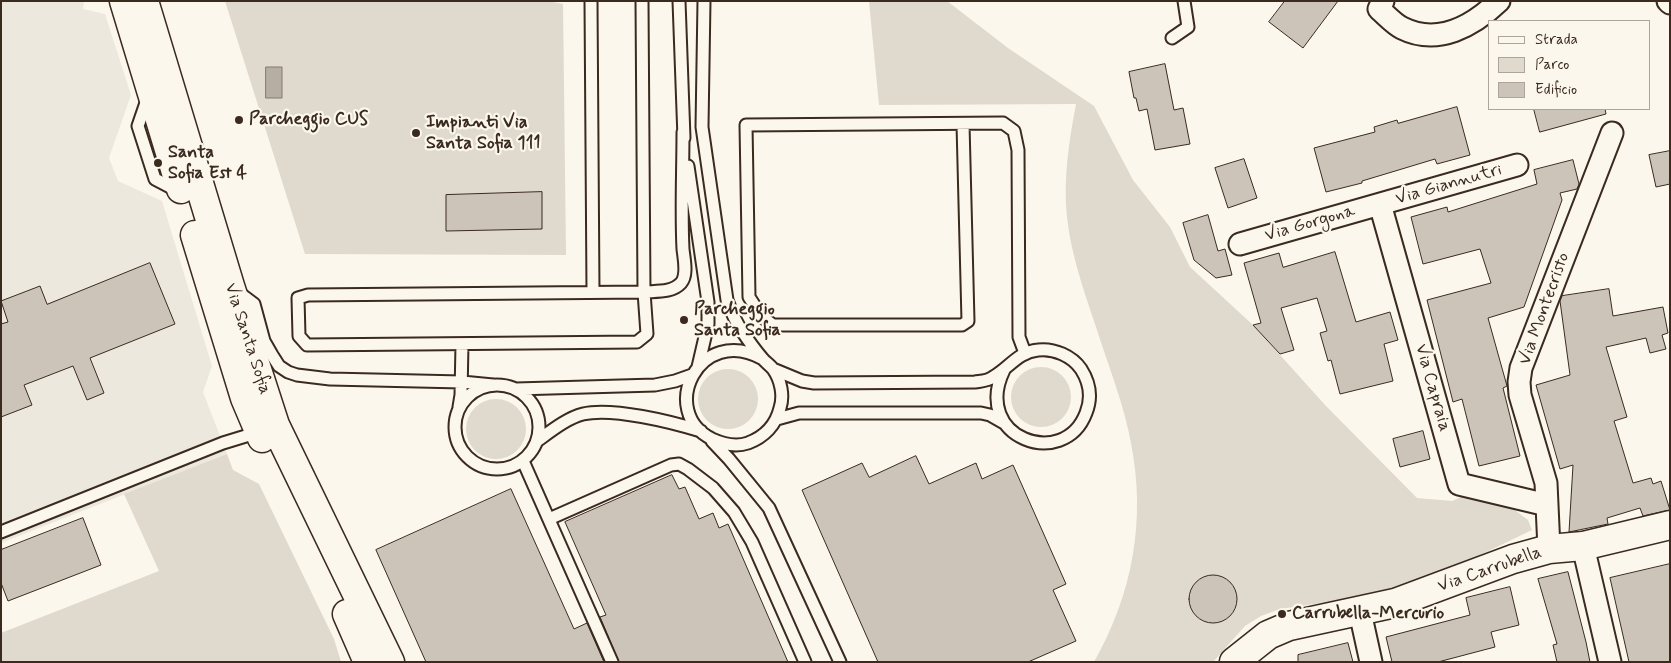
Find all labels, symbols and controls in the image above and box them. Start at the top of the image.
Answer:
legend [1488,20,1651,110]
text: Strada [1535,30,1578,50]
text: Parco [1535,55,1569,75]
text: Edificio [1535,80,1577,100]
place label: Parcheggio CUS [249,109,368,131]
place label: Impianti Via Santa Sofia 111 [426,112,540,154]
marker: Parcheggio CUS [233,114,245,126]
marker: Impianti Via Santa Sofia 111 [410,127,422,139]
place label: Santa Sofia Est 4 [168,142,247,184]
marker: Santa Sofia Est 4 [152,157,164,169]
street label: Via Giannutri [1393,160,1505,210]
street label: Via Gorgona [1263,201,1357,247]
street label: Via Montecristo [1515,250,1575,368]
street label: Via Santa Sofia [219,280,275,398]
place label: Parcheggio Santa Sofia [694,299,781,342]
marker: Parcheggio Santa Sofia [678,314,690,326]
street label: Via Capraia [1409,342,1455,434]
street label: Via Carrubella [1435,542,1545,598]
place label: Carrubella-Mercurio [1292,603,1444,625]
marker: Carrubella-Mercurio [1276,608,1288,620]

